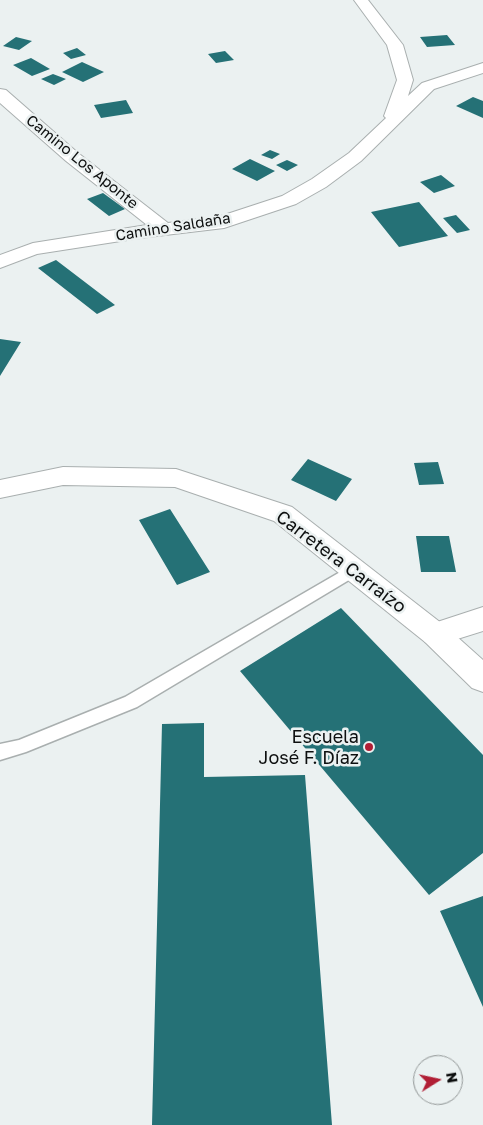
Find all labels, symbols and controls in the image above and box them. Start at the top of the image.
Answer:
street label: Camino Los Aponte [22,111,142,213]
street label: Camino Saldaña [114,209,232,245]
street label: Carretera Carraízo [272,506,410,618]
place label: Escuela José F. Díaz [259,726,359,769]
marker: Escuela José F. Díaz [363,741,375,753]
north arrow [413,1055,463,1105]
text: N [443,1071,462,1084]

